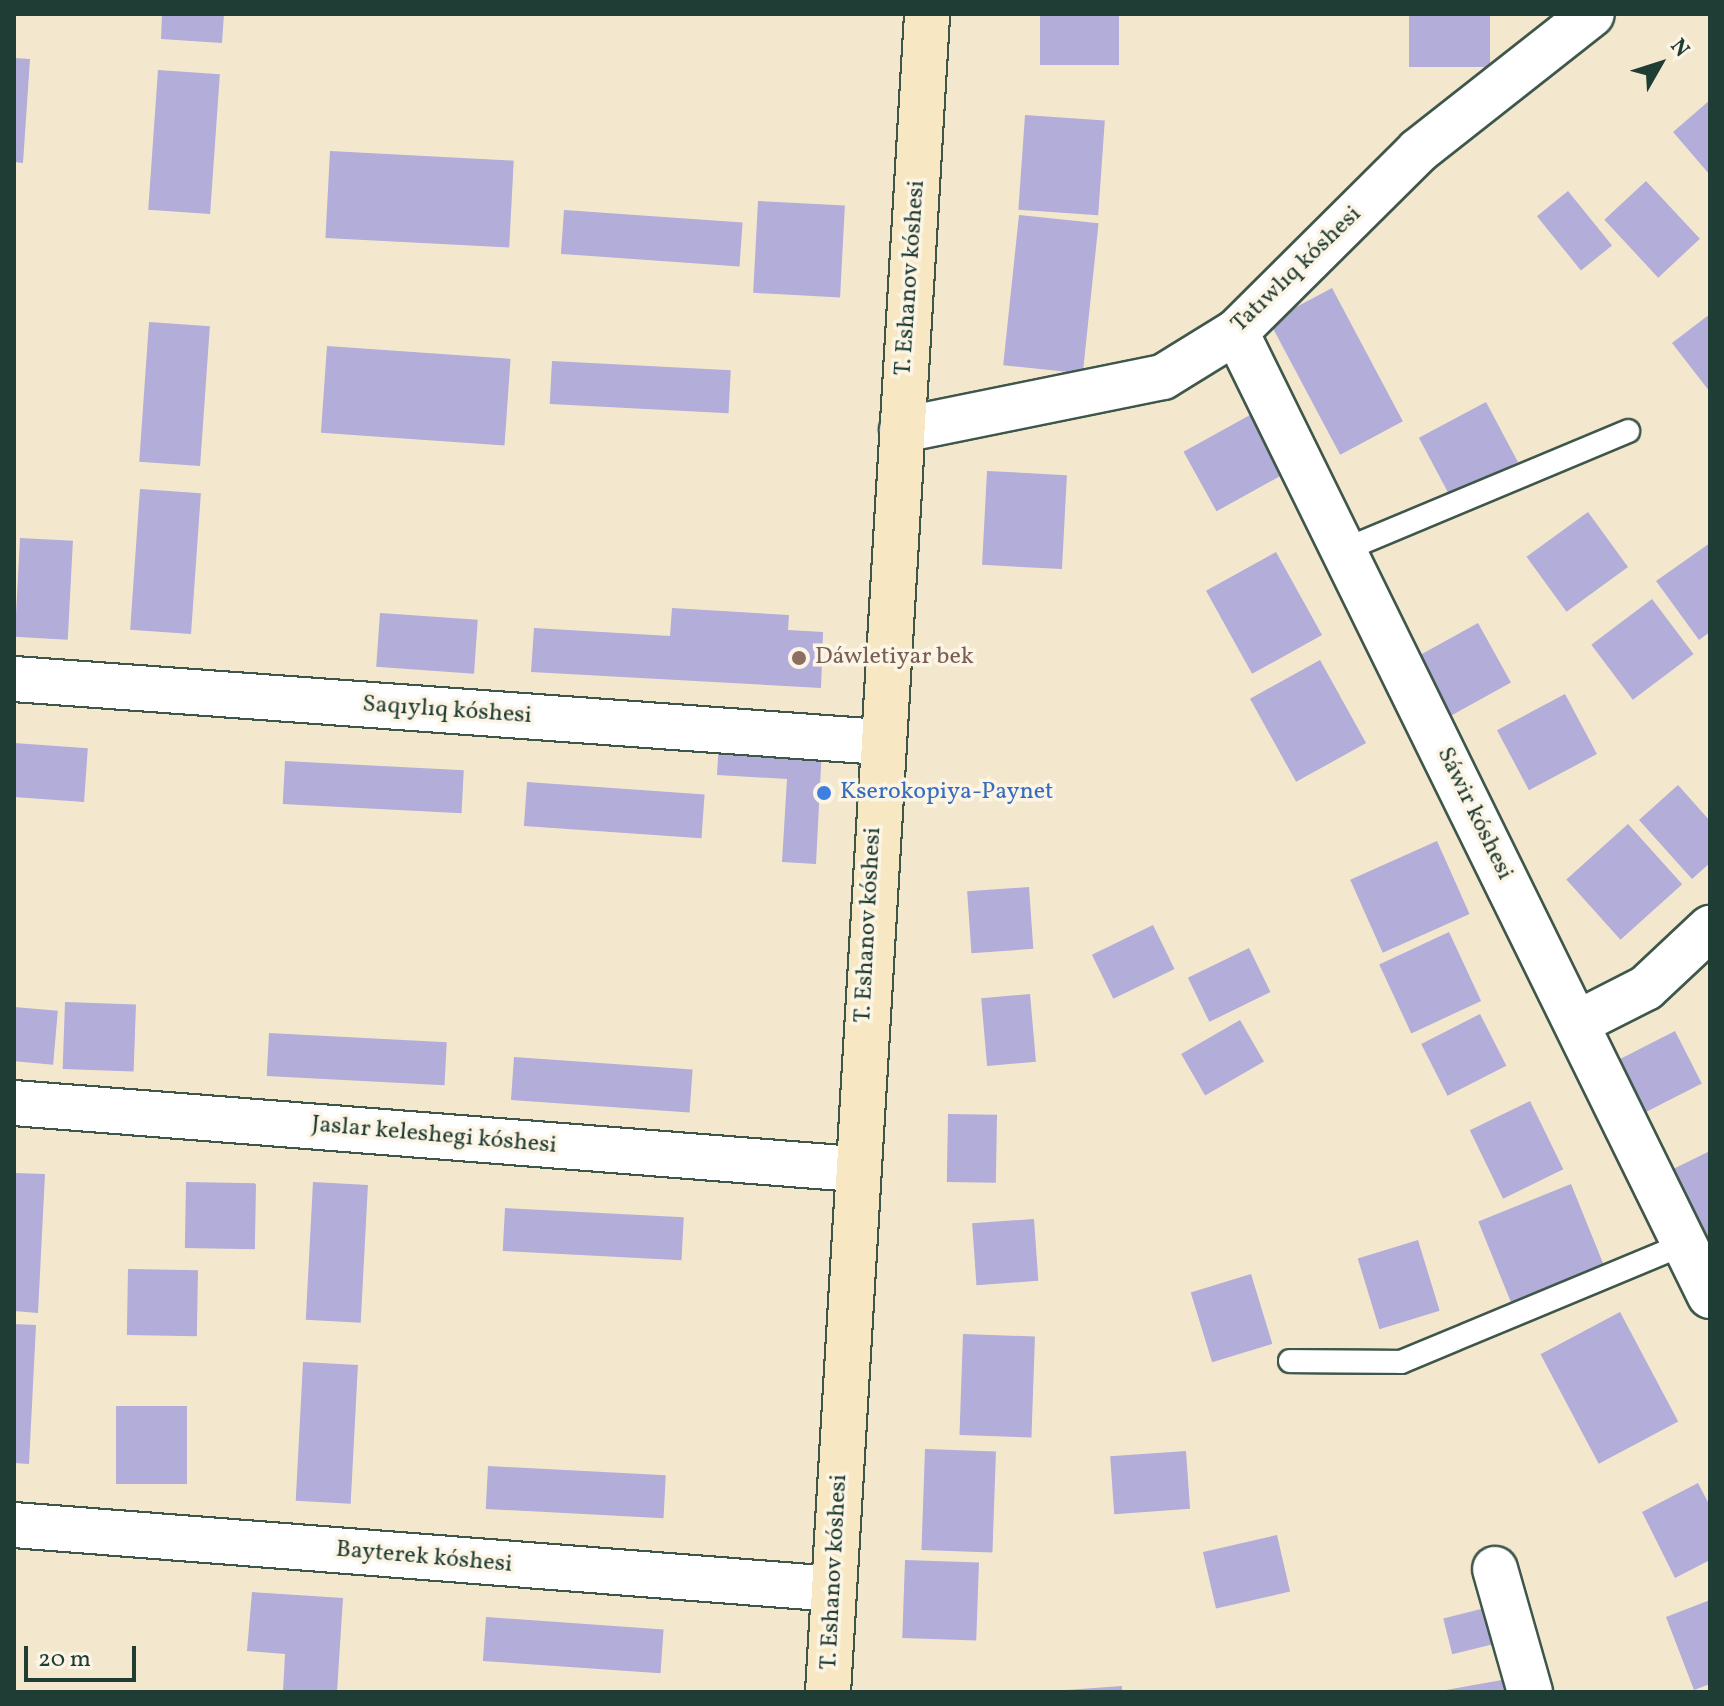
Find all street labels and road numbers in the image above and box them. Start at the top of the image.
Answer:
street label: T. Eshanov kóshesi [890,179,932,377]
street label: Tatıwlıq kóshesi [1226,201,1368,339]
street label: Saqıylıq kóshesi [361,691,533,731]
street label: Sáwir kóshesi [1429,743,1519,885]
street label: T. Eshanov kóshesi [849,826,889,1024]
street label: Jaslar keleshegi kóshesi [310,1111,558,1161]
street label: T. Eshanov kóshesi [815,1473,855,1671]
street label: Bayterek kóshesi [335,1536,513,1580]

